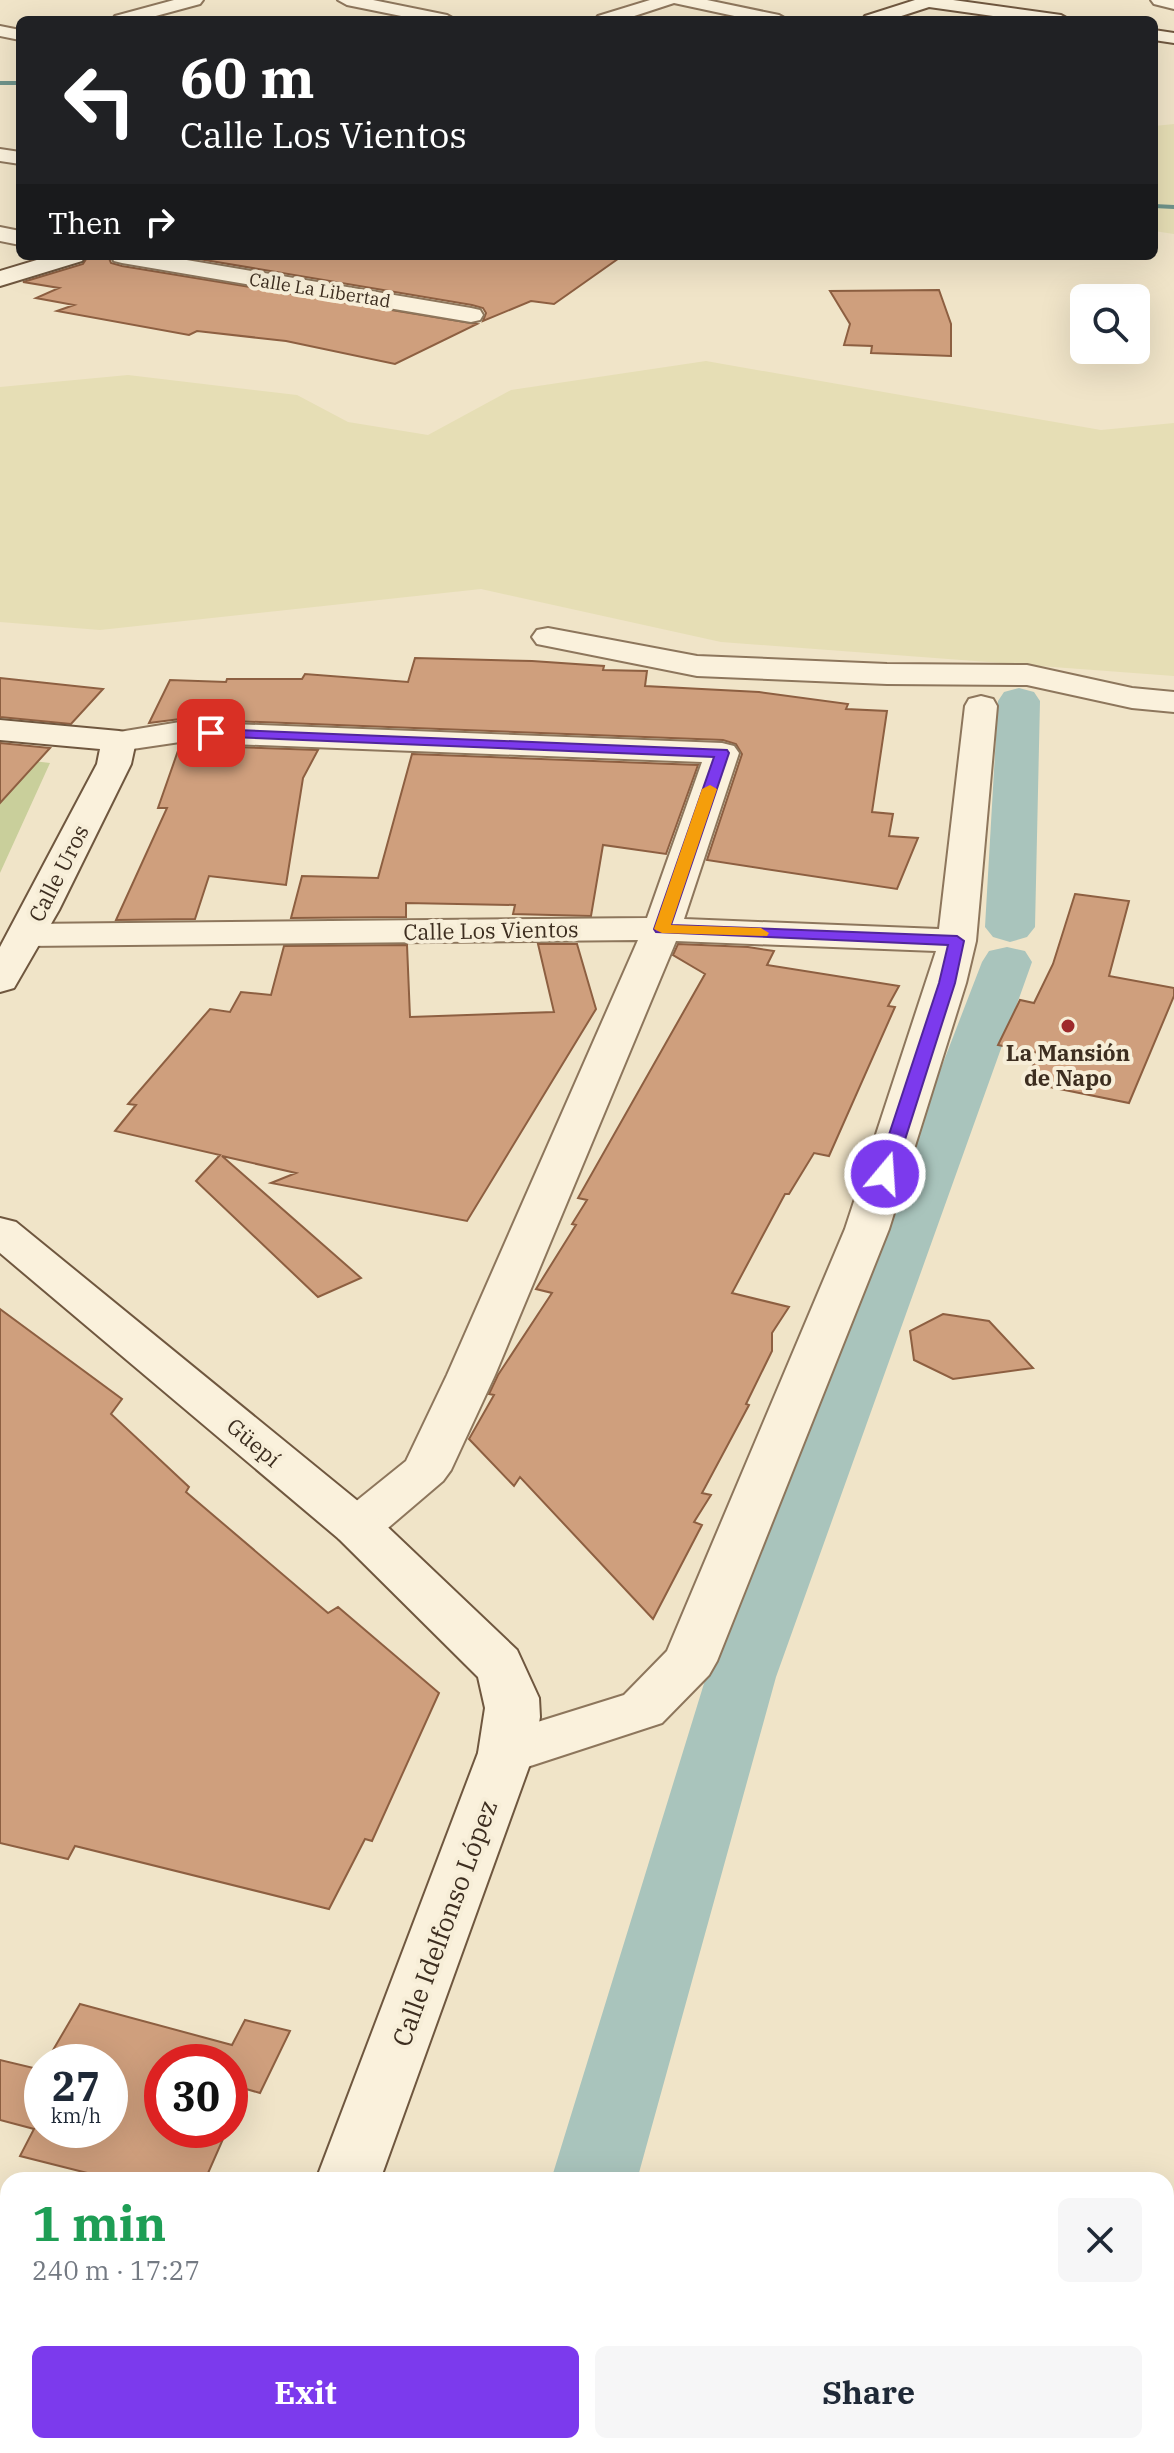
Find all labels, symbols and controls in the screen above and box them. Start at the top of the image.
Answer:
text: 60 m [180,41,315,113]
icon: left [48,48,152,152]
text: Calle Los Vientos [180,111,467,158]
icon: right [138,200,182,244]
text: Then [48,203,122,242]
street label: Calle La Libertad [248,267,392,313]
map controls [1070,284,1150,364]
button: search [1070,284,1150,364]
pin [177,699,245,767]
icon: arrive [189,711,233,755]
street label: Calle Uros [21,820,95,926]
street label: Calle Los Vientos [403,914,579,946]
marker: La Mansión de Napo [1059,1017,1077,1035]
place label: La Mansión de Napo [1006,1038,1130,1092]
position arrow [843,1132,927,1216]
street label: Güepí [221,1411,287,1473]
street label: Calle Idelfonso López [384,1795,504,2051]
speed limit sign: 30 [144,2044,248,2148]
text: 27 [52,2060,100,2112]
text: km/h [51,2102,101,2129]
text: 1 min [32,2192,166,2254]
button: close [1058,2198,1142,2282]
text: 240 m · 17:27 [32,2253,200,2287]
button: Exit [32,2346,579,2438]
button: Share [595,2346,1142,2438]

